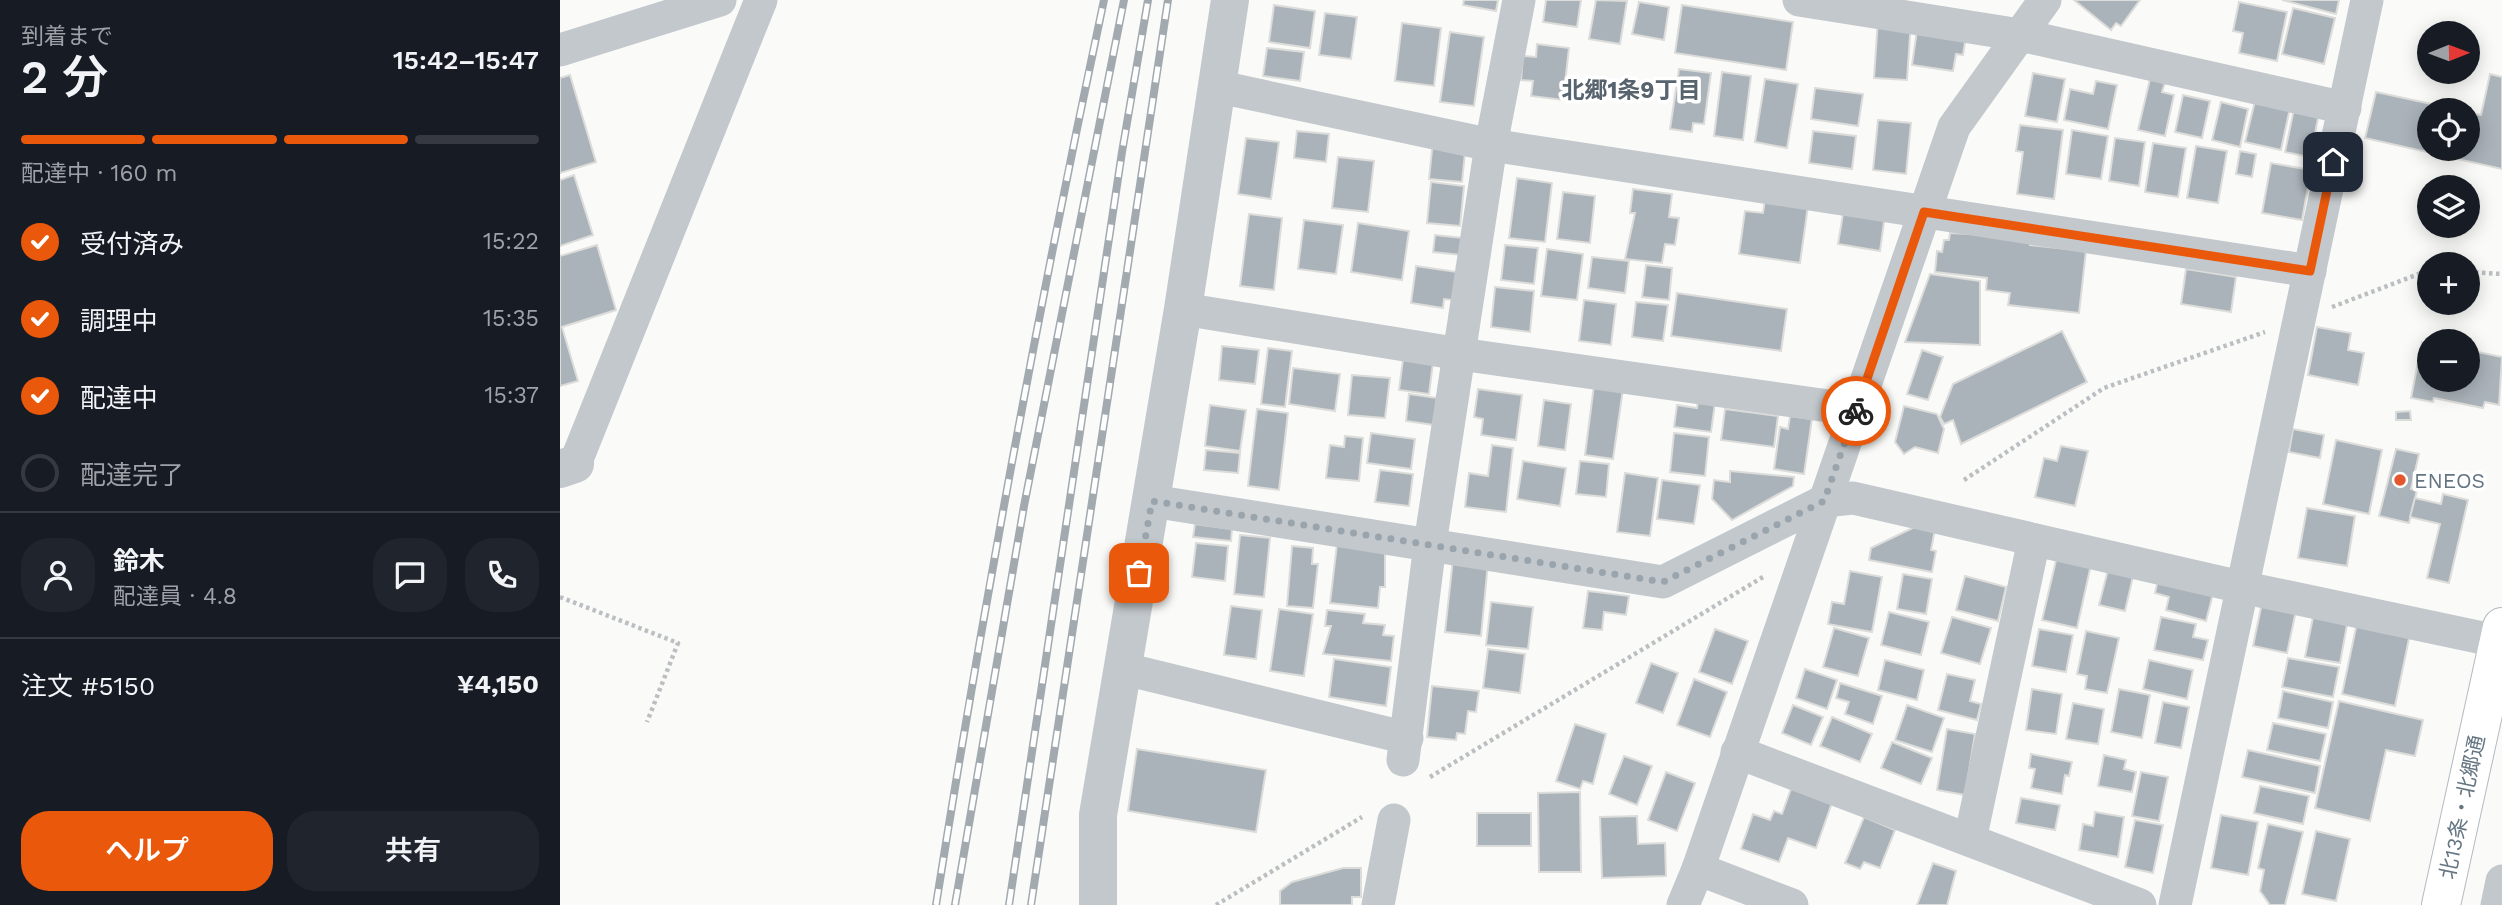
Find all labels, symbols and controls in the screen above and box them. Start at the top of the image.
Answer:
north arrow [2417,21,2480,84]
map controls [2417,21,2480,392]
text: 到着まで [21,23,113,50]
text: 15:42–15:47 [393,45,539,75]
text: 2 分 [21,50,108,104]
district label: 北郷1条9丁目 [1561,77,1701,104]
button: locate [2417,98,2480,161]
pin [2303,132,2363,192]
icon: home [2314,143,2352,181]
text: 配達中 · 160 m [21,160,177,187]
button: layers [2417,175,2480,238]
icon: check [21,223,59,261]
text: 15:22 [483,228,539,255]
text: 受付済み [80,229,184,259]
button: + [2417,252,2480,315]
icon: check [21,300,59,338]
text: 15:35 [483,305,539,332]
text: 調理中 [80,306,158,336]
button: − [2417,329,2480,392]
courier [1821,376,1891,446]
icon: check [21,377,59,415]
text: 15:37 [484,382,539,409]
text: 配達中 [80,383,158,413]
icon: bike [1837,392,1875,430]
text: 配達完了 [80,460,184,490]
place label: ENEOS [2414,468,2485,493]
marker: ENEOS [2392,472,2408,488]
button: person [21,538,95,612]
button: chat [373,538,447,612]
button: phone [465,538,539,612]
pin [1109,543,1169,603]
text: 鈴木 [113,546,165,576]
icon: bag [1120,554,1158,592]
text: 配達員 · 4.8 [113,583,237,610]
text: ¥4,150 [457,669,539,699]
text: 注文 #5150 [21,671,155,701]
street label: 北13条・北郷通 [2435,733,2489,881]
button: ヘルプ [21,811,273,891]
button: 共有 [287,811,539,891]

